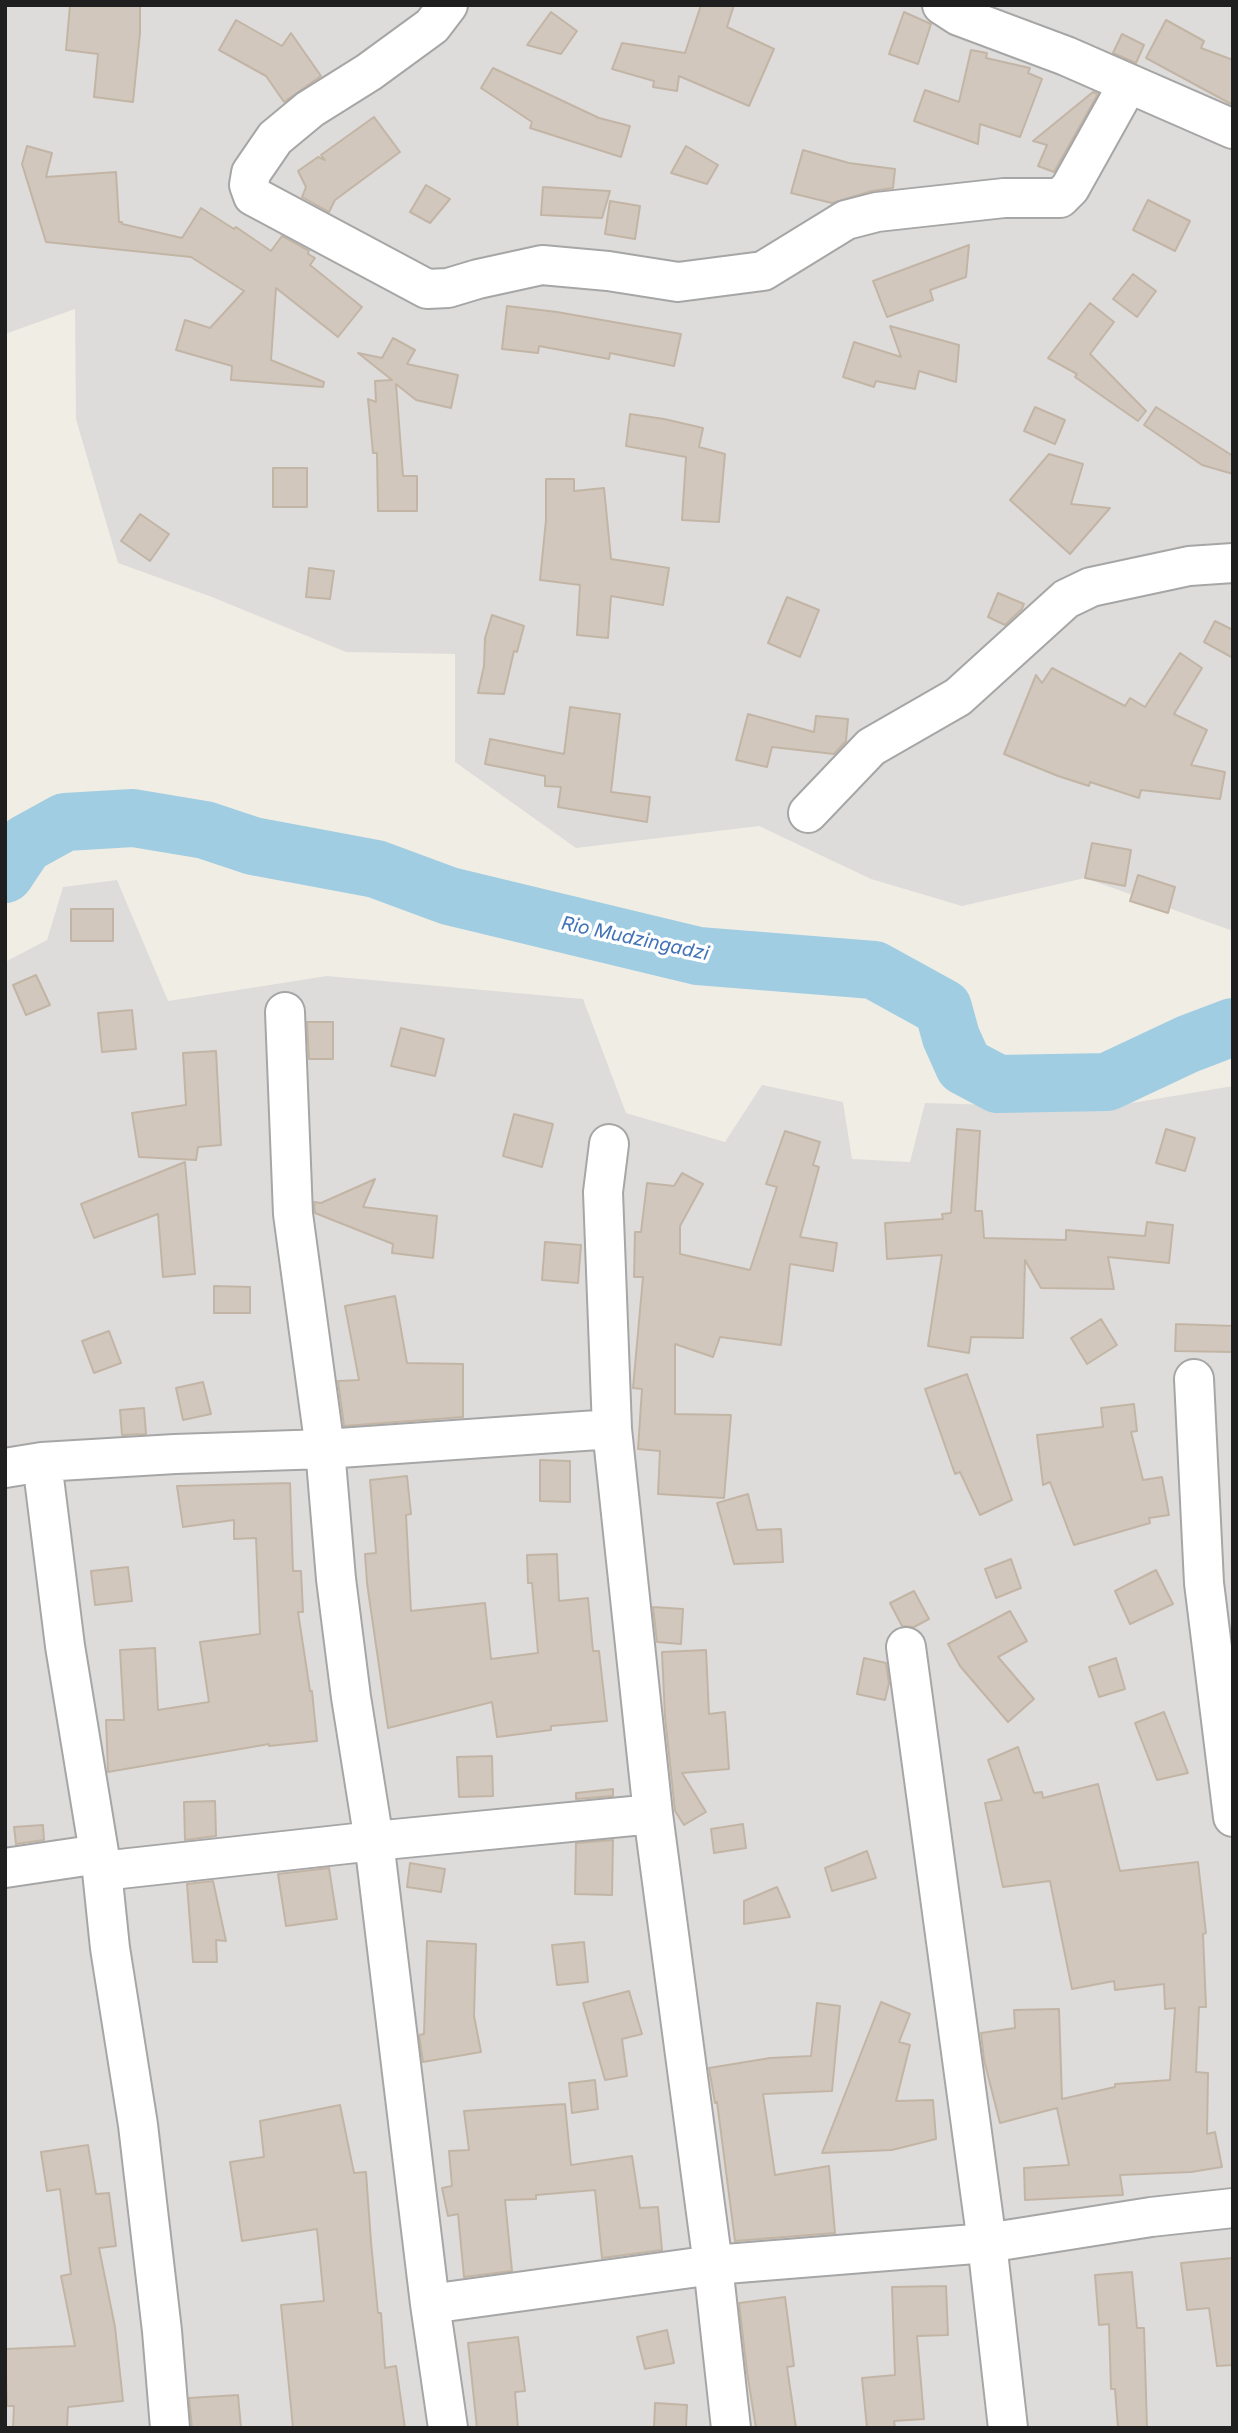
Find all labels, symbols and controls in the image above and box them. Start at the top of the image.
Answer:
water label: Rio Mudzingadzi [559,912,711,966]

